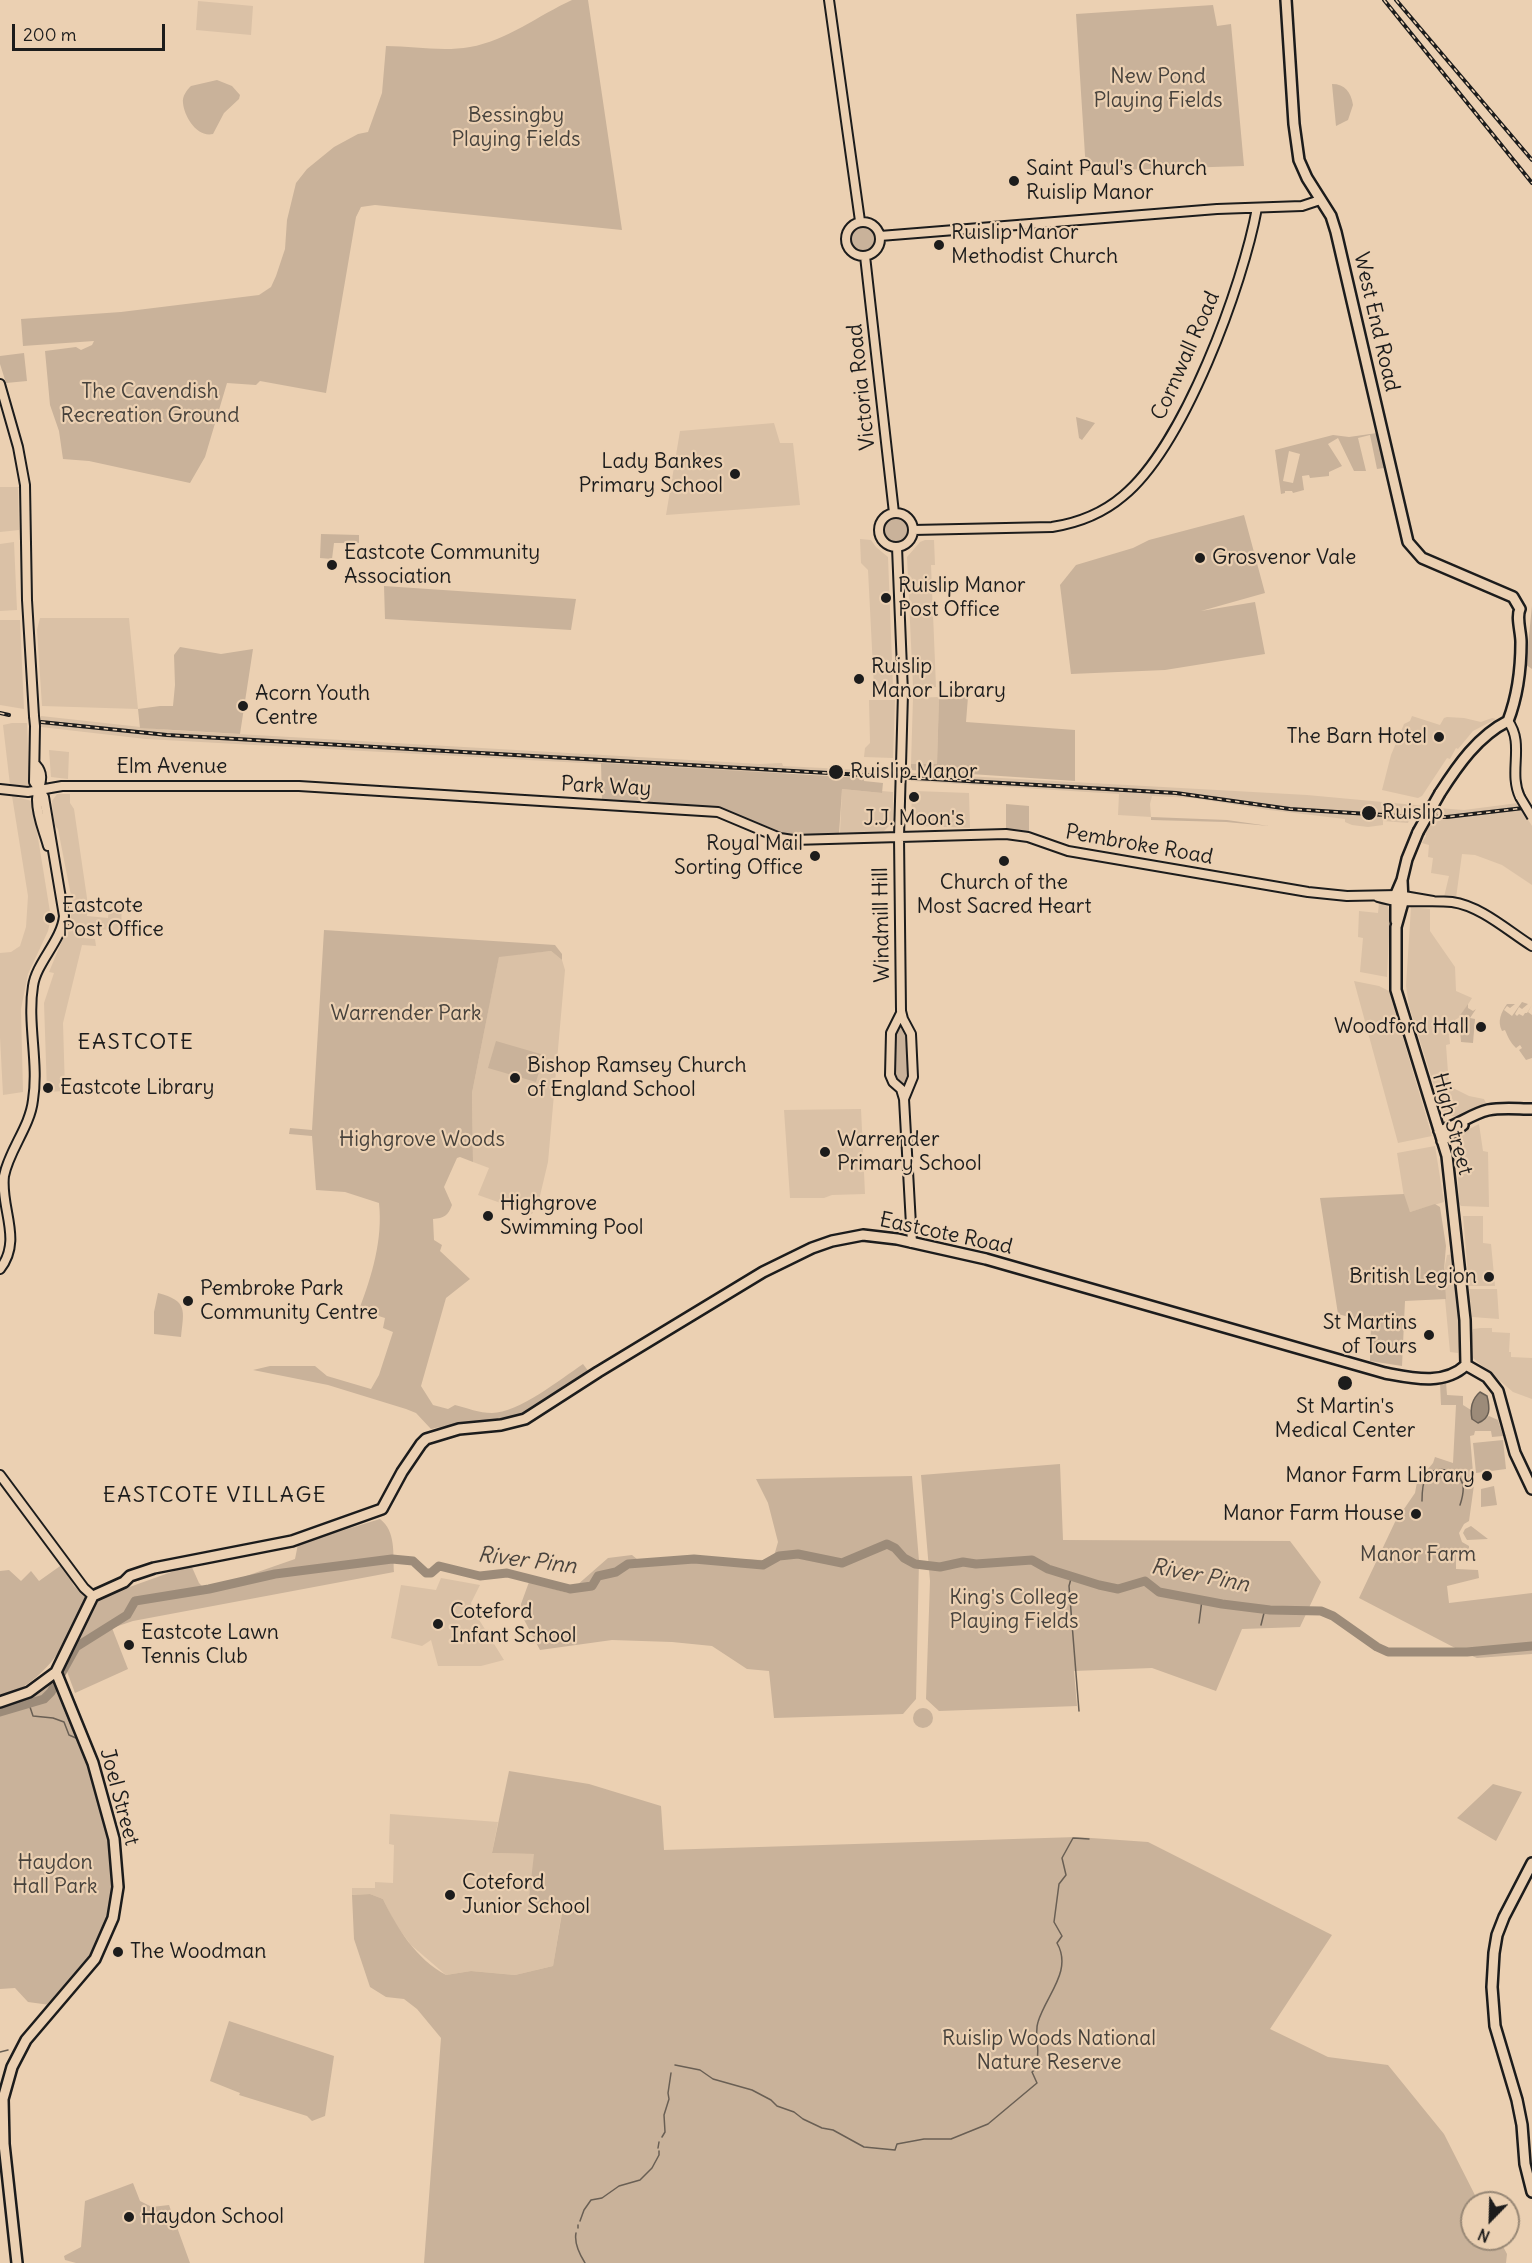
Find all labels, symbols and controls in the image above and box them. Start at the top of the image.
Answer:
scale bar [15,12,168,50]
text: 200 m [23,23,77,46]
park label: New Pond Playing Fields [1093,64,1223,114]
park label: Bessingby Playing Fields [451,103,581,153]
place label: Saint Paul's Church Ruislip Manor [1026,156,1207,206]
marker: Saint Paul's Church Ruislip Manor [1007,174,1021,188]
place label: Ruislip Manor Methodist Church [951,220,1118,270]
marker: Ruislip Manor Methodist Church [932,238,946,252]
street label: West End Road [1348,250,1404,394]
street label: Cornwall Road [1146,288,1226,424]
street label: Victoria Road [843,323,881,451]
park label: The Cavendish Recreation Ground [60,379,240,429]
place label: Lady Bankes Primary School [578,449,723,499]
marker: Lady Bankes Primary School [728,467,742,481]
place label: Eastcote Community Association [344,540,540,590]
place label: Grosvenor Vale [1212,545,1356,571]
marker: Grosvenor Vale [1193,551,1207,565]
marker: Eastcote Community Association [325,558,339,572]
place label: Ruislip Manor Post Office [898,573,1026,623]
marker: Ruislip Manor Post Office [879,591,893,605]
place label: Ruislip Manor Library [871,654,1006,704]
marker: Ruislip Manor Library [852,672,866,686]
place label: Acorn Youth Centre [255,681,370,731]
marker: Acorn Youth Centre [236,699,250,713]
place label: The Barn Hotel [1287,724,1427,750]
marker: The Barn Hotel [1432,730,1446,744]
street label: Elm Avenue [117,754,227,780]
place label: Ruislip Manor [850,759,978,785]
marker: Ruislip Manor [827,763,845,781]
street label: Park Way [560,772,652,802]
marker: J.J. Moon's [907,790,921,804]
place label: Ruislip [1382,800,1443,826]
marker: Ruislip [1360,804,1378,822]
place label: J.J. Moon's [864,806,964,832]
street label: Pembroke Road [1063,820,1215,870]
place label: Royal Mail Sorting Office [674,831,803,881]
marker: Royal Mail Sorting Office [808,849,822,863]
marker: Church of the Most Sacred Heart [997,854,1011,868]
street label: Windmill Hill [868,867,896,983]
place label: Church of the Most Sacred Heart [916,870,1092,920]
place label: Eastcote Post Office [62,893,164,943]
marker: Eastcote Post Office [43,911,57,925]
park label: Warrender Park [331,1001,481,1027]
place label: Woodford Hall [1334,1014,1469,1040]
marker: Woodford Hall [1474,1020,1488,1034]
district label: EASTCOTE [77,1030,195,1056]
place label: Bishop Ramsey Church of England School [527,1053,747,1103]
street label: High Street [1426,1070,1478,1178]
marker: Bishop Ramsey Church of England School [508,1071,522,1085]
place label: Eastcote Library [60,1075,215,1101]
marker: Eastcote Library [41,1081,55,1095]
park label: Highgrove Woods [339,1127,505,1153]
place label: Warrender Primary School [837,1127,982,1177]
marker: Warrender Primary School [818,1145,832,1159]
place label: Highgrove Swimming Pool [500,1191,644,1241]
street label: Eastcote Road [877,1208,1015,1260]
marker: Highgrove Swimming Pool [481,1209,495,1223]
place label: British Legion [1349,1264,1477,1290]
marker: British Legion [1482,1270,1496,1284]
place label: Pembroke Park Community Centre [200,1276,378,1326]
marker: Pembroke Park Community Centre [181,1294,195,1308]
place label: St Martins of Tours [1323,1310,1417,1360]
marker: St Martins of Tours [1422,1328,1436,1342]
marker: St Martin's Medical Center [1336,1374,1354,1392]
place label: St Martin's Medical Center [1275,1394,1415,1444]
place label: Manor Farm Library [1285,1463,1475,1489]
marker: Manor Farm Library [1480,1469,1494,1483]
district label: EASTCOTE VILLAGE [103,1483,327,1509]
place label: Manor Farm House [1223,1501,1404,1527]
marker: Manor Farm House [1409,1507,1423,1521]
water label: River Pinn [476,1542,578,1580]
park label: Manor Farm [1360,1542,1476,1568]
water label: River Pinn [1149,1554,1251,1598]
park label: King's College Playing Fields [949,1585,1079,1635]
place label: Coteford Infant School [450,1599,576,1649]
marker: Coteford Infant School [431,1617,445,1631]
place label: Eastcote Lawn Tennis Club [141,1620,279,1670]
marker: Eastcote Lawn Tennis Club [122,1638,136,1652]
street label: Joel Street [94,1746,144,1848]
park label: Haydon Hall Park [13,1850,97,1900]
place label: Coteford Junior School [462,1870,590,1920]
marker: Coteford Junior School [443,1888,457,1902]
place label: The Woodman [130,1939,266,1965]
marker: The Woodman [111,1945,125,1959]
park label: Ruislip Woods National Nature Reserve [942,2026,1156,2076]
north arrow [1460,2191,1520,2251]
place label: Haydon School [141,2204,284,2230]
marker: Haydon School [122,2210,136,2224]
text: N [1475,2224,1493,2247]

